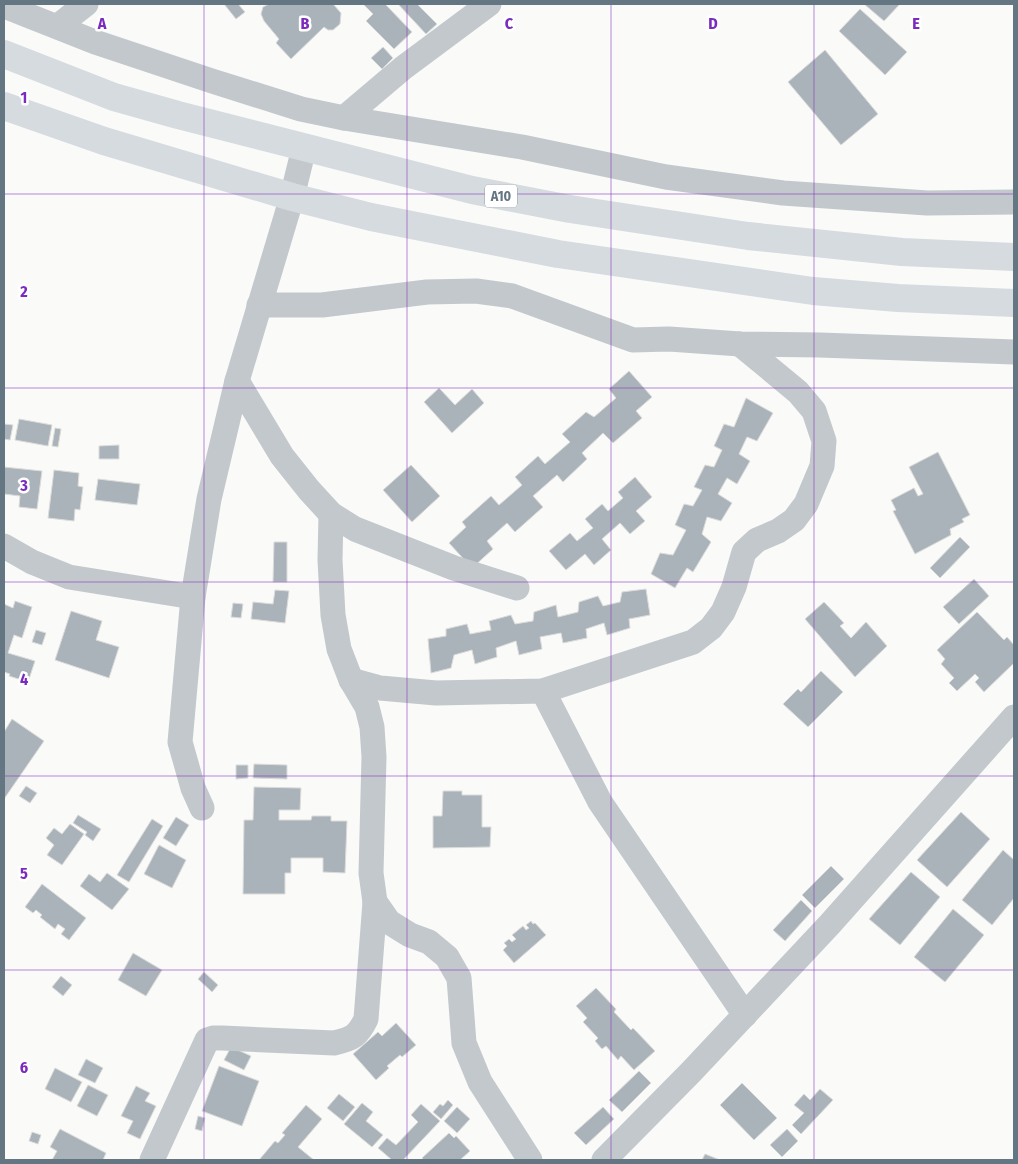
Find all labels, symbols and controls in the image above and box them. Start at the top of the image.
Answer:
text: A [97,14,107,33]
text: B [301,14,310,33]
text: C [505,14,514,33]
text: D [708,14,718,33]
text: E [912,14,920,33]
text: 1 [21,88,27,107]
road number: A10 [485,185,517,208]
text: 2 [19,282,28,301]
text: 3 [19,476,28,495]
text: 4 [20,670,28,689]
text: 5 [20,864,28,883]
text: 6 [20,1058,28,1077]

